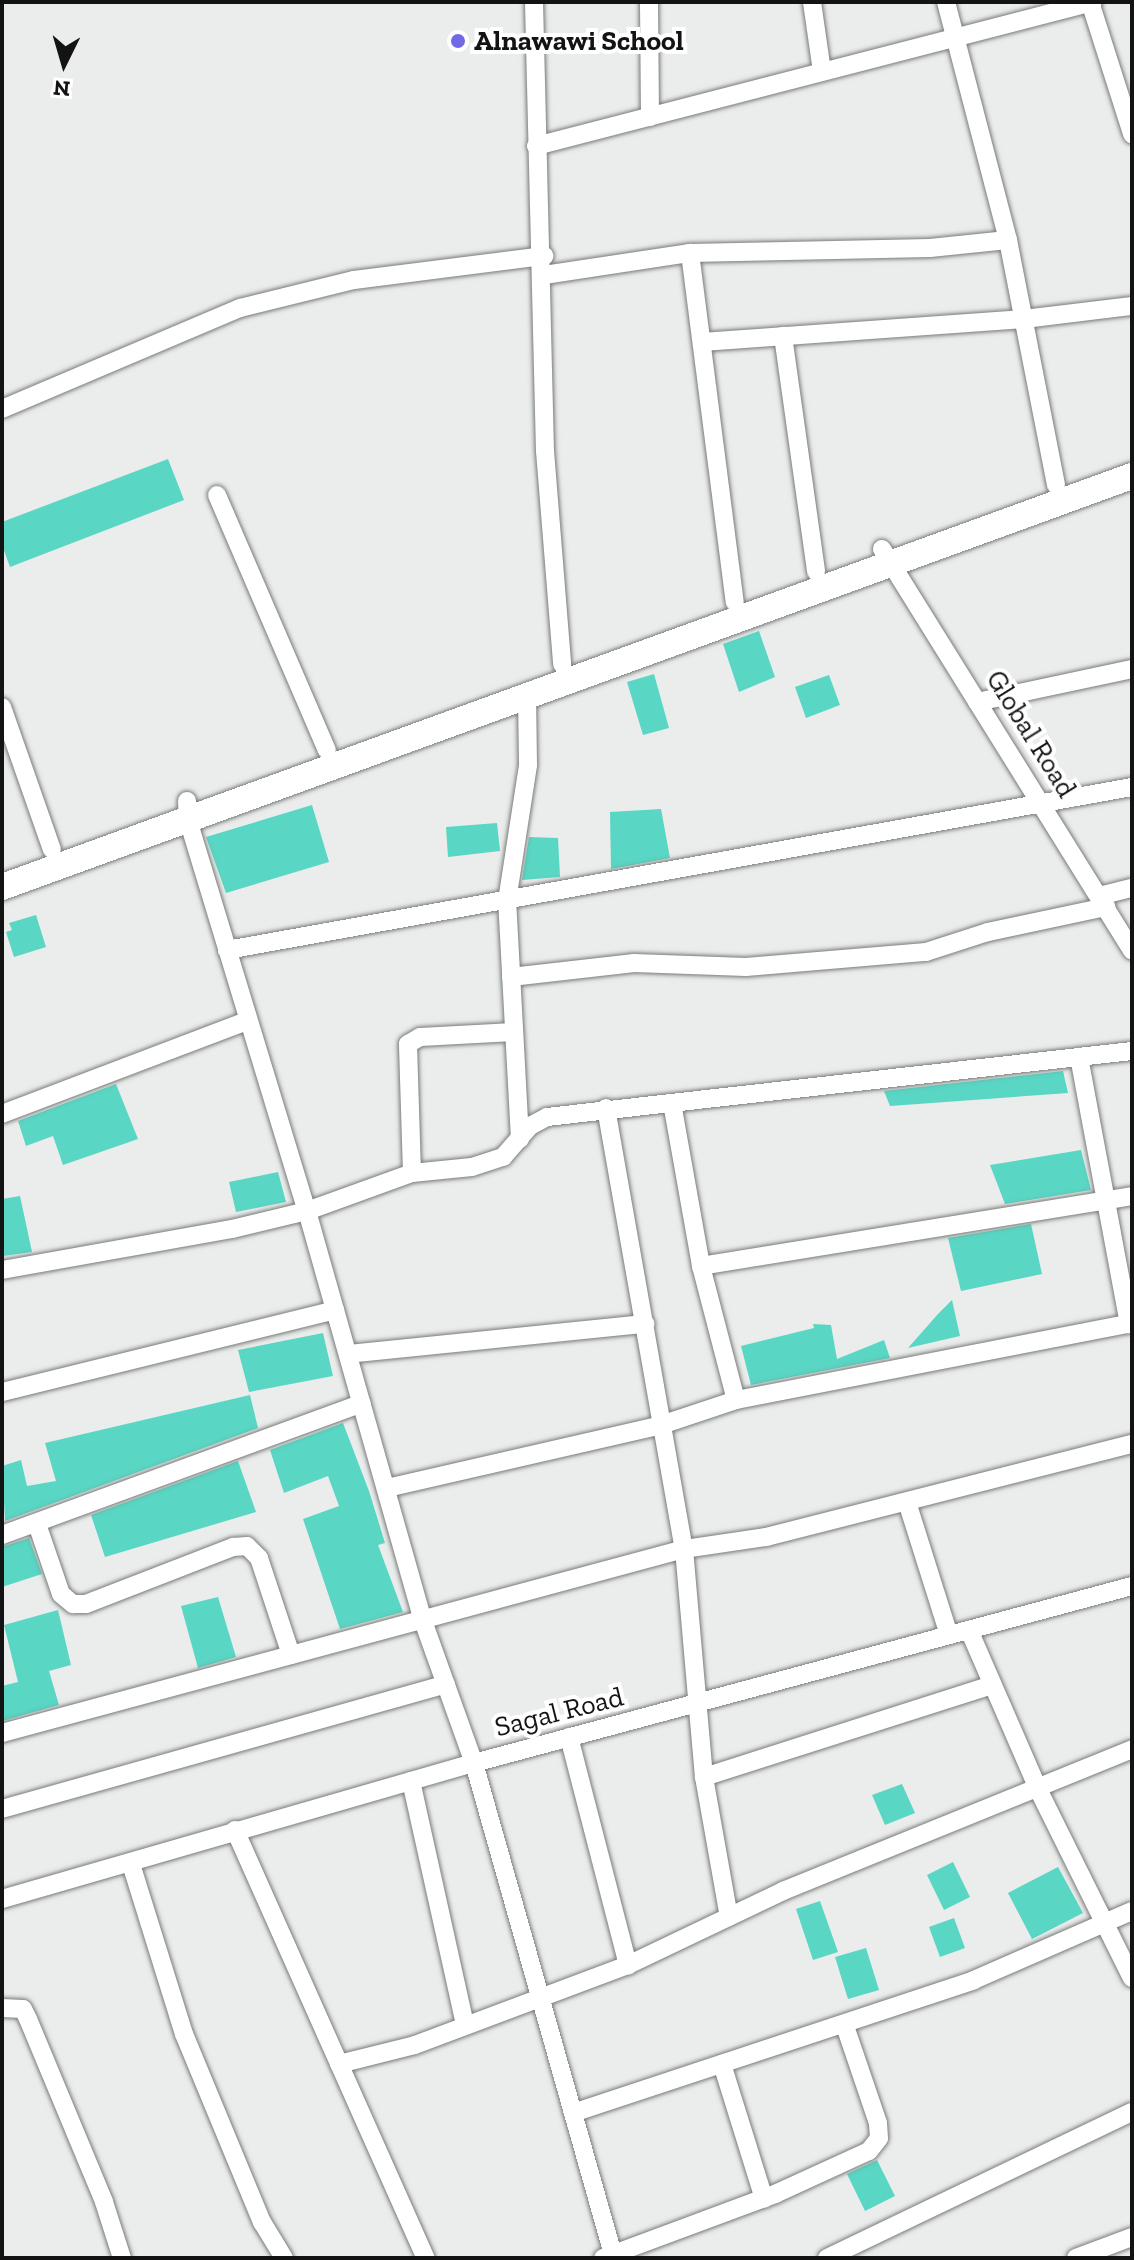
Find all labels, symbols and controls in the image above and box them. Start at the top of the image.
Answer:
north arrow [24,24,104,104]
place label: Alnawawi School [474,24,684,58]
marker: Alnawawi School [449,32,467,50]
text: N [52,74,71,103]
street label: Global Road [979,664,1083,804]
street label: Sagal Road [491,1680,627,1744]

